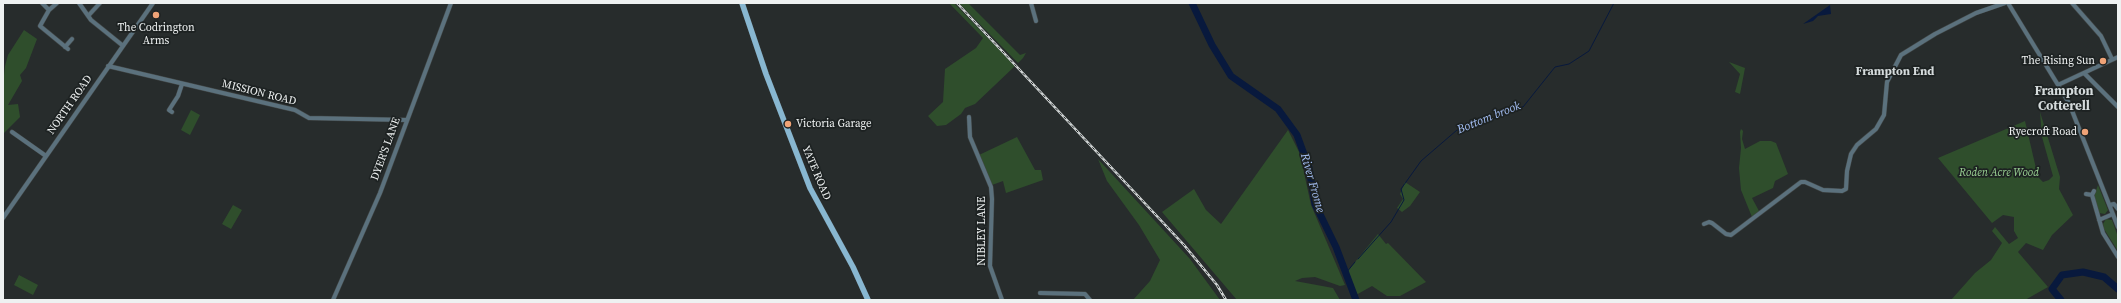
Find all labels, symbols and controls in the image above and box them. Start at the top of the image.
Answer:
marker: The Codrington Arms [151,10,161,20]
place label: The Codrington Arms [117,21,195,47]
place label: The Rising Sun [2022,54,2095,68]
marker: The Rising Sun [2098,56,2108,66]
district label: Frampton End [1856,65,1934,79]
street label: NORTH ROAD [45,73,95,137]
street label: MISSION ROAD [220,77,298,109]
district label: Frampton Cotterell [2034,84,2094,115]
water label: Bottom brook [1455,99,1523,137]
street label: DYER'S LANE [369,116,403,182]
place label: Victoria Garage [796,117,872,131]
marker: Victoria Garage [783,119,793,129]
place label: Ryecroft Road [2009,125,2077,139]
marker: Ryecroft Road [2080,127,2090,137]
street label: YATE ROAD [799,144,833,202]
water label: River Frome [1297,152,1327,214]
park label: Roden Acre Wood [1959,166,2039,180]
street label: NIBLEY LANE [975,196,989,266]

